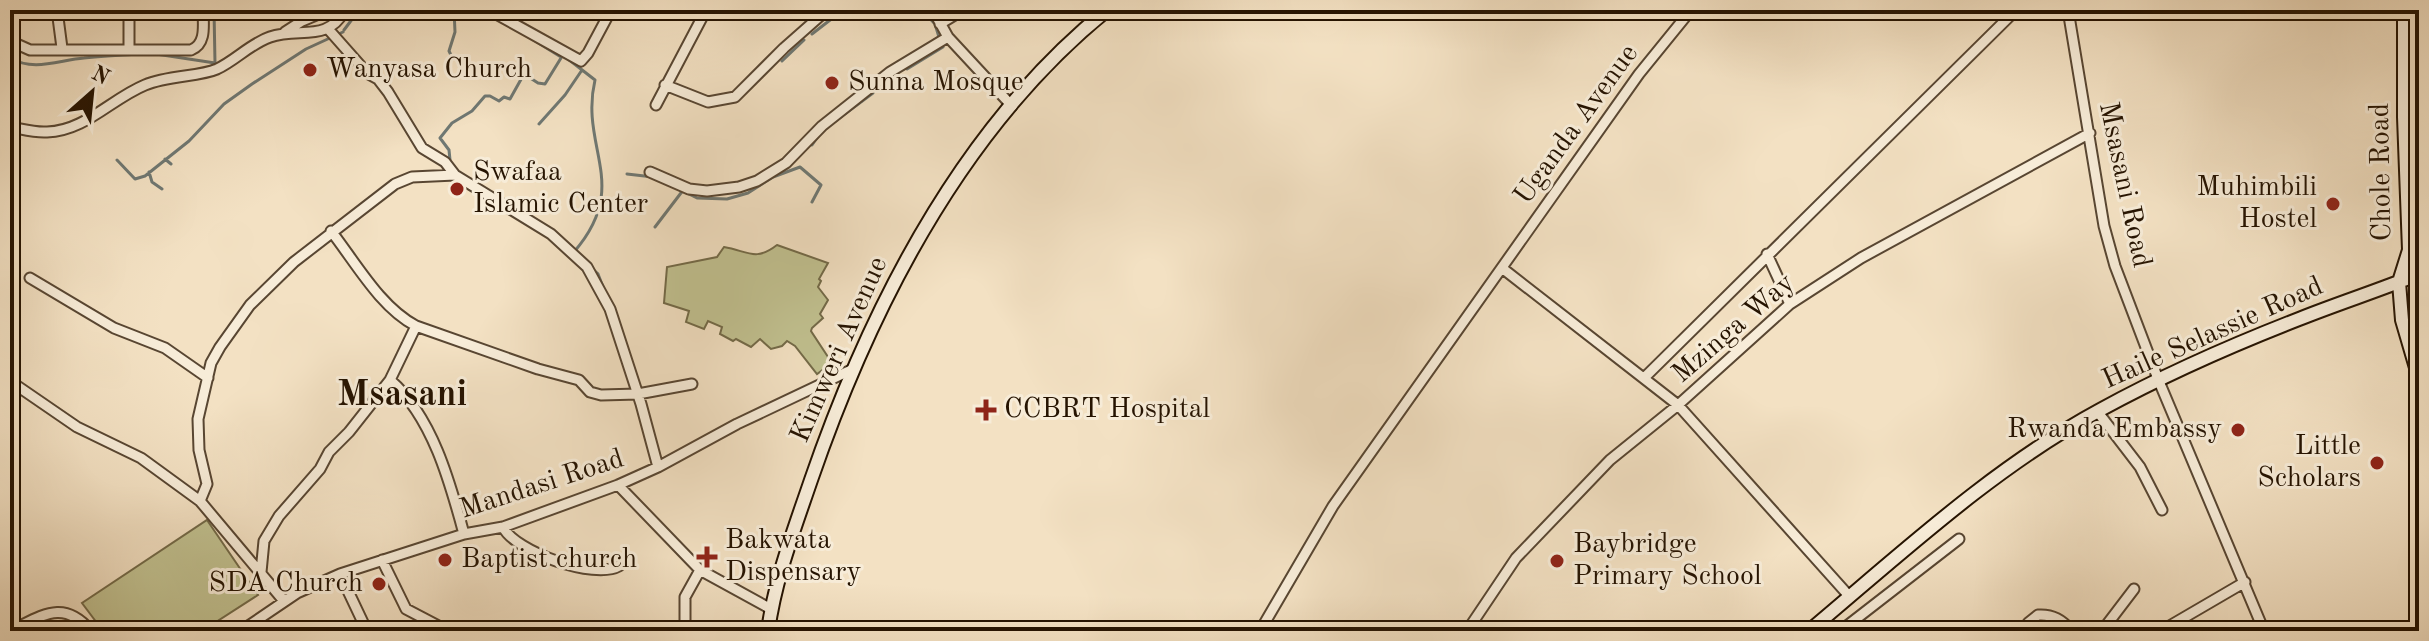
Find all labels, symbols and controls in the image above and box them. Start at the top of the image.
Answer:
street label: Uganda Avenue [1510,40,1644,210]
north arrow [52,52,132,132]
place label: Wanyasa Church [326,56,532,84]
marker: Wanyasa Church [301,61,319,79]
text: N [88,62,113,90]
place label: Sunna Mosque [848,69,1024,97]
marker: Sunna Mosque [823,74,841,92]
street label: Msasani Road [2093,100,2155,270]
street label: Chole Road [2367,102,2397,242]
place label: Swafaa Islamic Center [473,159,648,219]
place label: Muhimbili Hostel [2197,174,2317,234]
marker: Swafaa Islamic Center [448,180,466,198]
marker: Muhimbili Hostel [2324,195,2342,213]
street label: Kimweri Avenue [787,253,893,447]
street label: Mzinga Way [1668,269,1800,389]
street label: Haile Selassie Road [2098,273,2328,395]
district label: Msasani [337,378,467,414]
place label: CCBRT Hospital [1004,396,1210,424]
marker: CCBRT Hospital [975,399,997,421]
place label: Rwanda Embassy [2007,416,2222,444]
marker: Rwanda Embassy [2229,421,2247,439]
place label: Little Scholars [2257,433,2361,493]
street label: Mandasi Road [456,445,628,525]
marker: Little Scholars [2368,454,2386,472]
place label: Bakwata Dispensary [725,527,862,587]
place label: Baybridge Primary School [1573,531,1761,591]
place label: Baptist church [461,546,637,574]
marker: Bakwata Dispensary [696,546,718,568]
marker: Baptist church [436,551,454,569]
marker: Baybridge Primary School [1548,552,1566,570]
place label: SDA Church [208,570,363,598]
marker: SDA Church [370,575,388,593]

